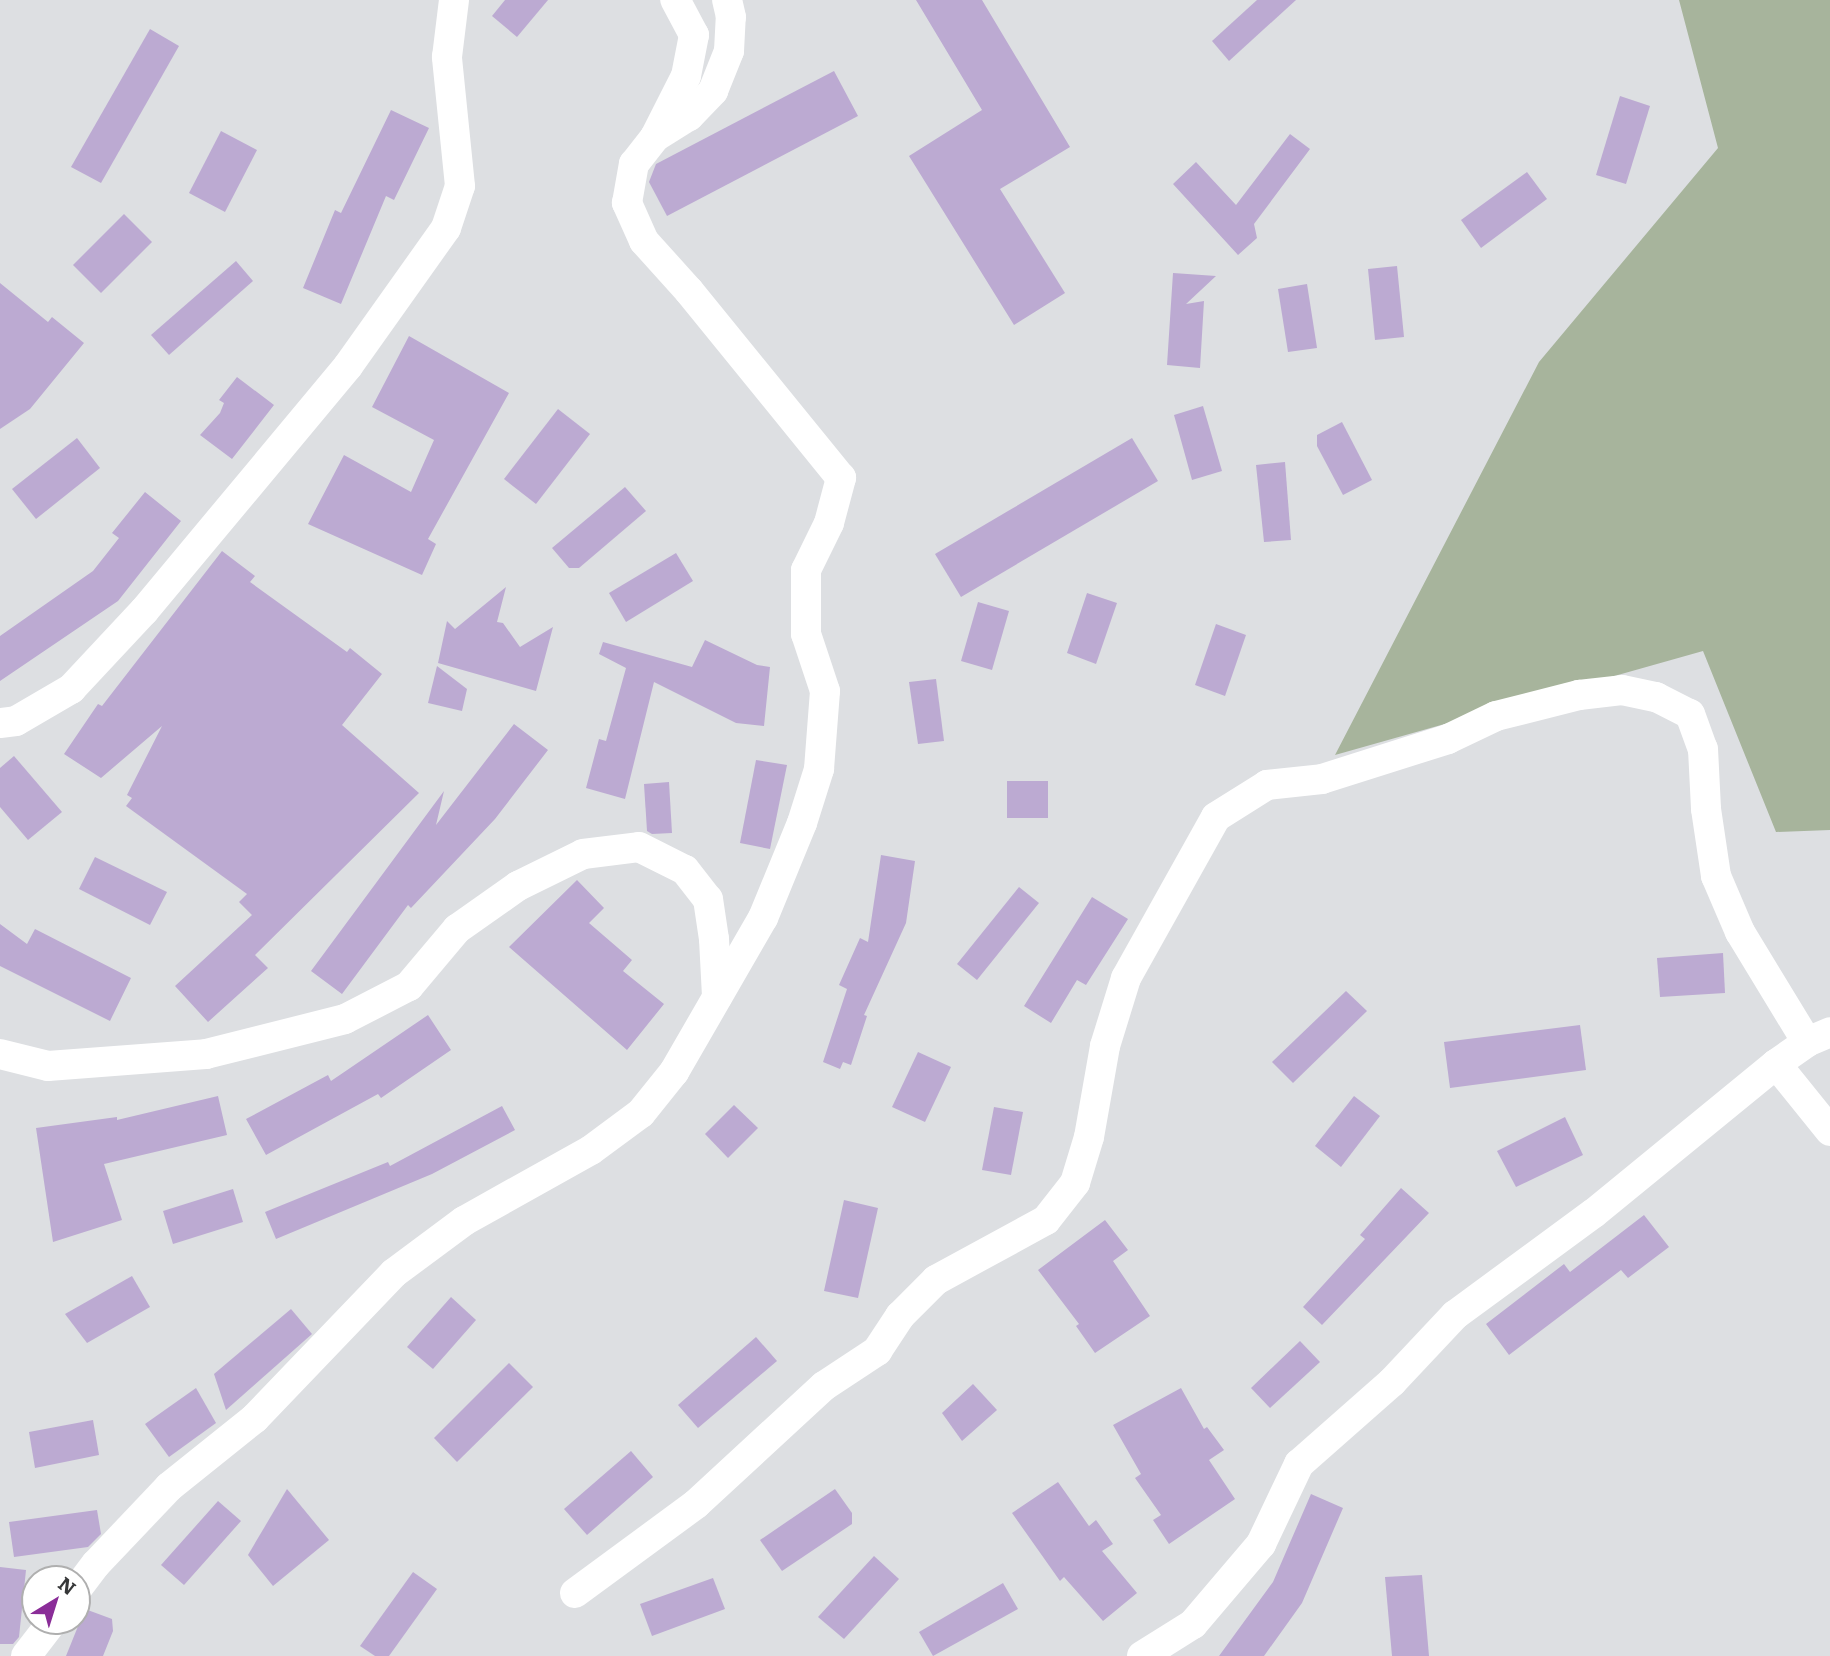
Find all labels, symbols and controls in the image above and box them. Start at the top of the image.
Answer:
north arrow [21,1565,91,1635]
text: N [53,1569,83,1601]

